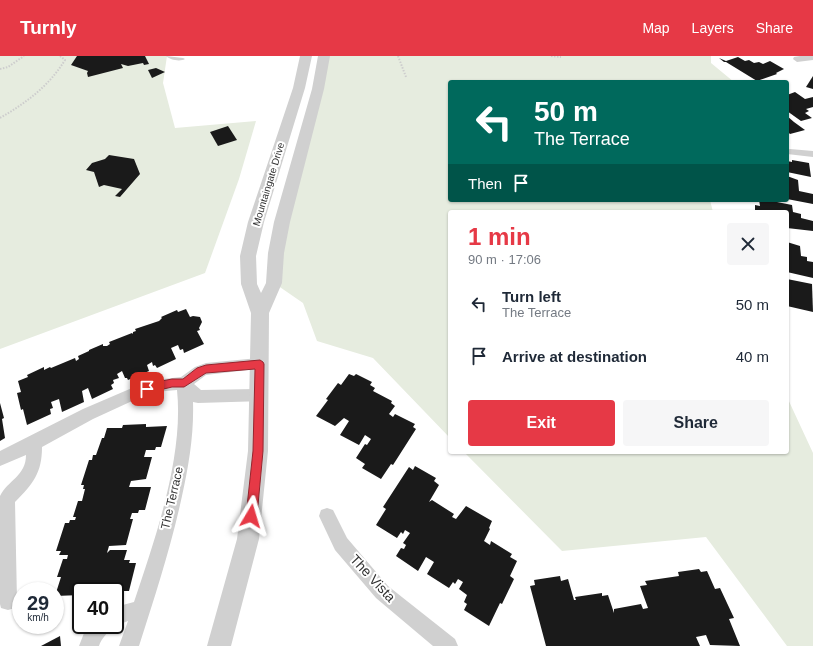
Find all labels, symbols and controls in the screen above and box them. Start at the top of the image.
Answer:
text: Turnly [20,17,77,38]
text: Map [642,20,670,36]
text: Layers [692,20,734,36]
text: Share [756,20,793,36]
icon: left [468,96,520,148]
text: 50 m [534,96,598,127]
text: The Terrace [534,129,630,149]
street label: Mountaingate Drive [251,141,287,227]
icon: arrive [510,172,532,194]
text: Then [468,175,502,192]
text: 1 min [468,223,531,250]
button: close [727,223,769,265]
text: 90 m · 17:06 [468,252,541,267]
text: Turn left [502,288,561,305]
icon: left [468,293,490,315]
text: 50 m [736,296,769,313]
text: The Terrace [502,305,571,320]
icon: arrive [468,345,490,367]
text: Arrive at destination [502,348,647,365]
text: 40 m [736,348,769,365]
pin [130,372,164,406]
icon: arrive [136,378,158,400]
button: Exit [468,400,615,446]
button: Share [623,400,769,446]
street label: The Terrace [158,465,186,531]
position arrow [230,495,272,537]
street label: The Vista [347,551,399,605]
speed limit sign: 40 [72,582,124,634]
text: 29 [27,592,49,614]
text: km/h [27,612,49,623]

